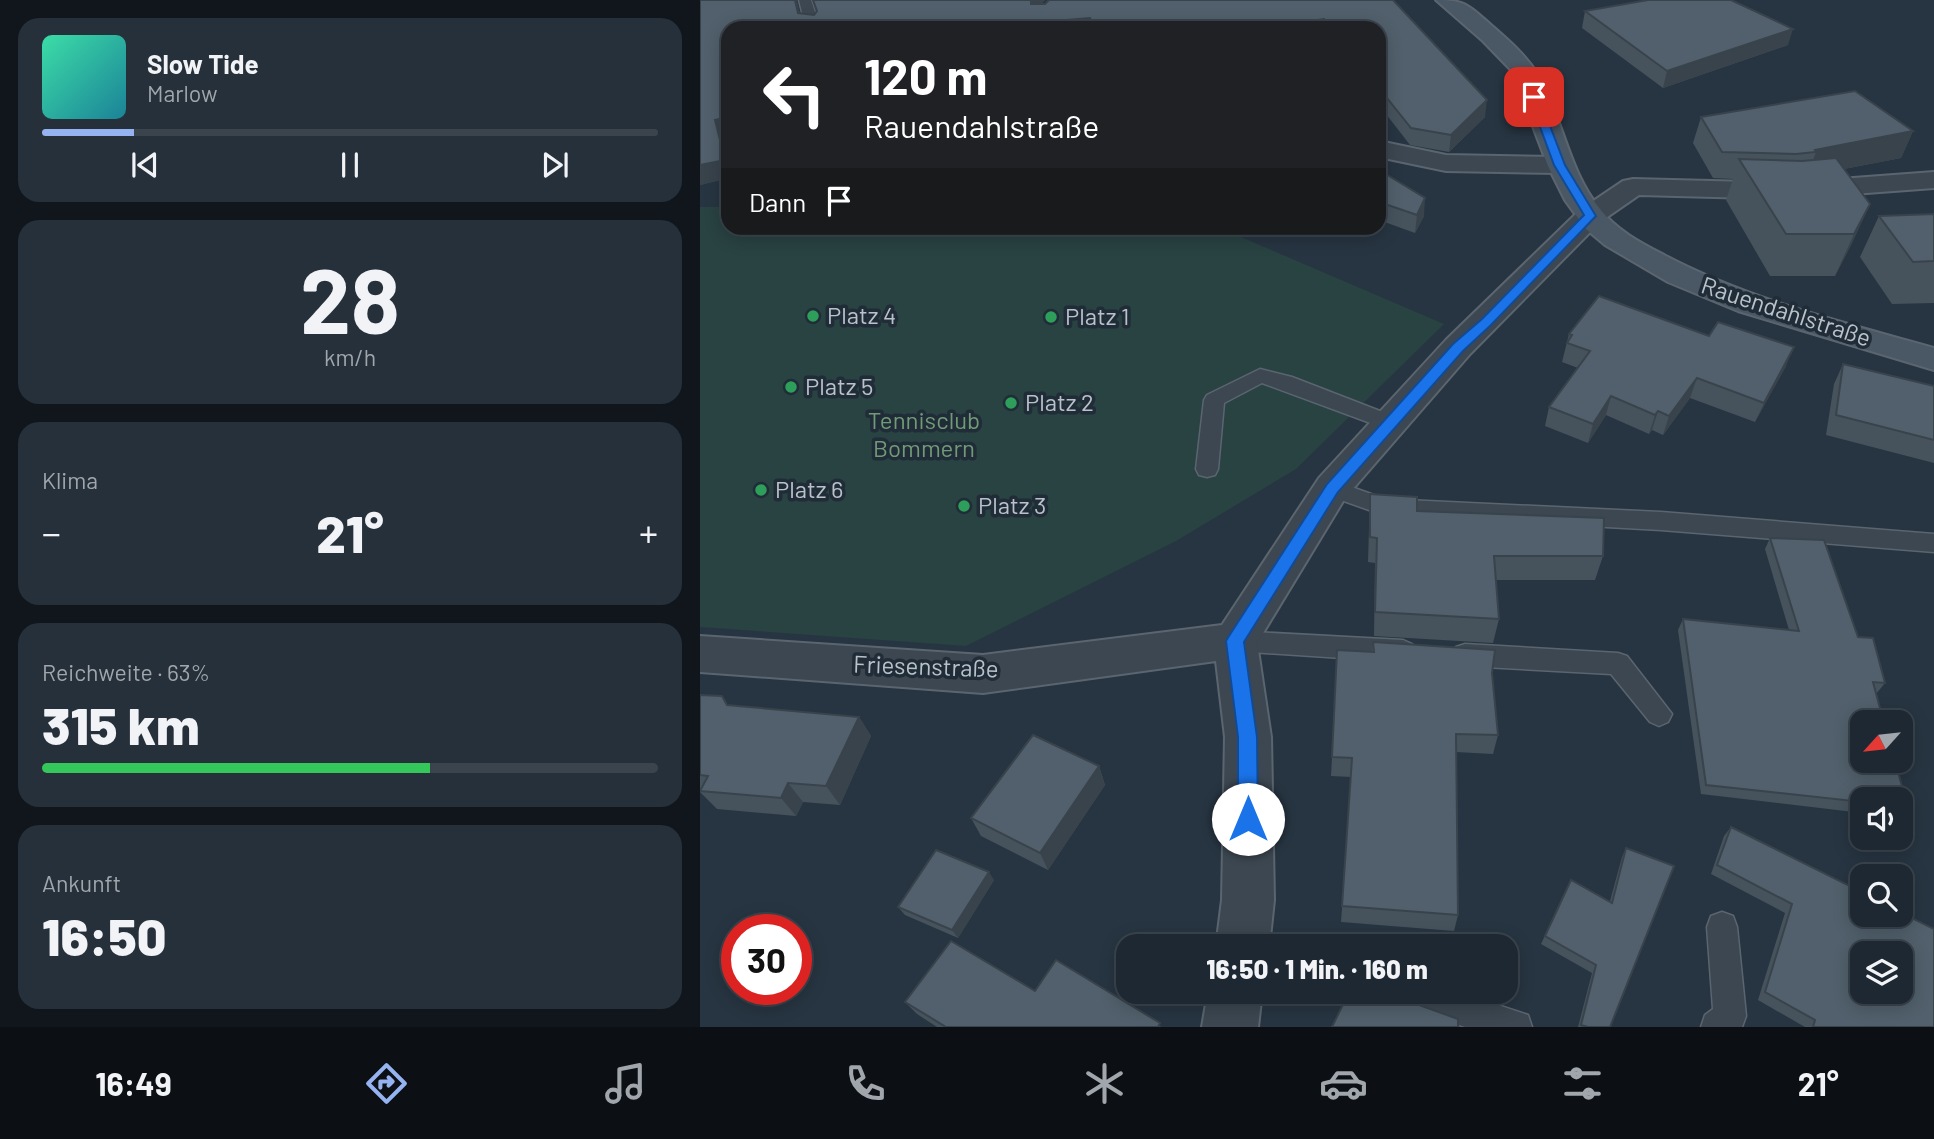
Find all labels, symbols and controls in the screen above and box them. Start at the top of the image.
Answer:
text: 120 m [864,46,987,105]
text: Slow Tide [147,48,259,79]
icon: left [749,49,840,140]
pin [1504,67,1564,127]
icon: arrive [1515,78,1553,116]
text: Marlow [147,79,218,107]
text: Rauendahlstraße [864,106,1099,144]
icon: previous [126,146,164,184]
icon: pause [331,146,369,184]
icon: next [536,146,574,184]
icon: arrive [820,182,858,220]
text: Dann [749,186,806,217]
text: 28 [300,243,400,352]
street label: Rauendahlstraße [1698,270,1875,352]
place label: Platz 4 [827,300,896,329]
place label: Platz 1 [1065,301,1130,330]
marker: Platz 4 [805,308,821,324]
marker: Platz 1 [1043,309,1059,325]
text: km/h [324,343,376,371]
place label: Platz 5 [805,371,873,400]
marker: Platz 5 [783,379,799,395]
place label: Platz 2 [1025,387,1094,416]
marker: Platz 2 [1003,395,1019,411]
park label: Tennisclub Bommern [868,405,980,462]
text: Klima [42,466,98,494]
place label: Platz 6 [775,474,843,503]
marker: Platz 6 [753,482,769,498]
place label: Platz 3 [978,490,1046,519]
marker: Platz 3 [956,498,972,514]
text: 21° [316,501,384,563]
text: − [42,509,61,555]
text: + [639,509,658,555]
street label: Friesenstraße [853,648,999,683]
text: Reichweite · 63% [42,658,210,686]
text: 315 km [42,693,200,755]
north arrow [1850,710,1913,774]
map controls [1850,710,1913,1004]
position arrow [1211,782,1285,856]
button: sound [1850,787,1913,850]
button: search [1850,864,1913,927]
text: Ankunft [42,869,121,897]
text: 16:50 [42,904,166,966]
speed limit sign: 30 [721,914,812,1005]
button: layers [1850,941,1913,1004]
text: 16:50 · 1 Min. · 160 m [1206,953,1428,984]
icon: directions [362,1059,411,1108]
icon: music [601,1059,650,1108]
icon: phone [841,1059,890,1108]
icon: climate [1080,1059,1129,1108]
icon: car [1319,1059,1368,1108]
icon: filters [1558,1059,1607,1108]
text: 16:49 [95,1064,172,1102]
text: 21° [1798,1064,1839,1102]

